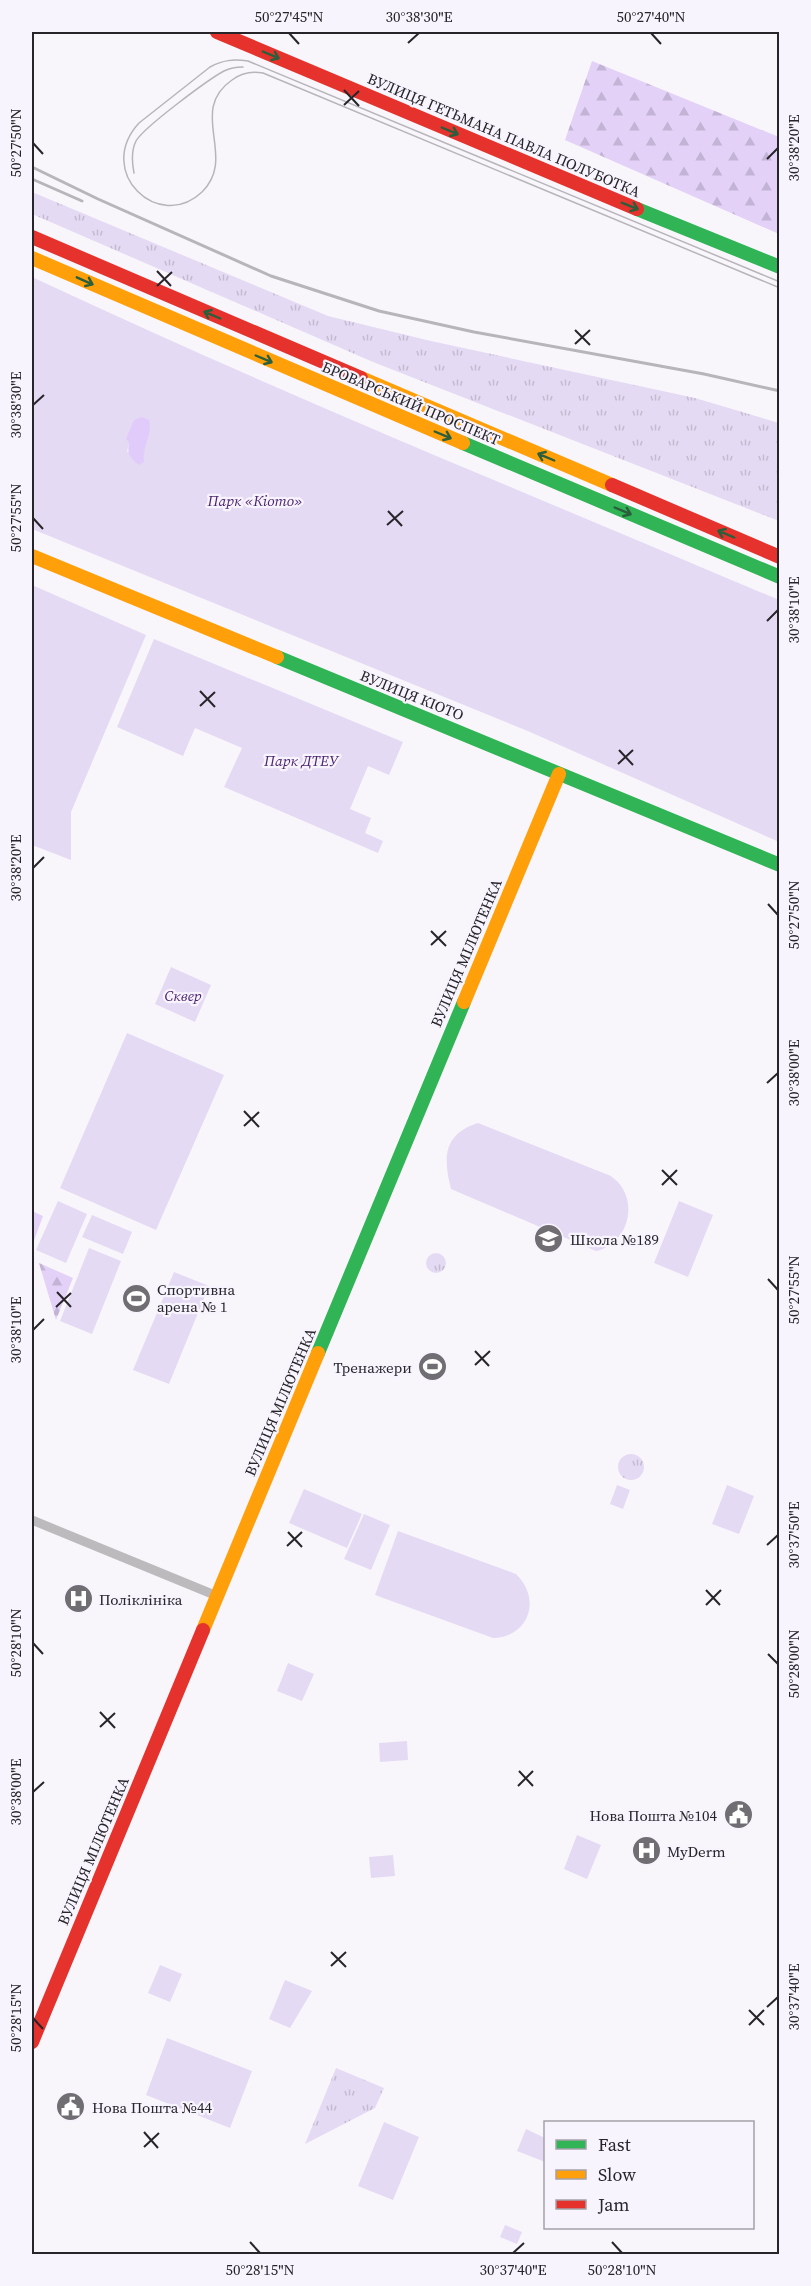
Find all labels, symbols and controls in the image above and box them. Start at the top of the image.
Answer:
text: 50°27'45"N [254,6,324,27]
text: 30°38'30"E [385,6,453,27]
text: 50°27'40"N [616,6,686,27]
one-way arrow [262,50,280,61]
street label: ВУЛИЦЯ ГЕТЬМАНА ПАВЛА ПОЛУБОТКА [364,68,644,202]
text: 50°27'50"N [5,108,26,178]
text: 30°38'20"E [783,114,804,182]
one-way arrow [441,126,459,138]
one-way arrow [621,201,639,212]
one-way arrow [76,277,94,288]
one-way arrow [204,309,222,320]
one-way arrow [254,354,273,365]
street label: БРОВАРСЬКИЙ ПРОСПЕКТ [319,356,503,450]
text: 30°38'30"E [5,371,26,439]
one-way arrow [434,430,452,441]
one-way arrow [538,451,556,462]
text: 50°27'55"N [5,483,26,553]
park label: Парк «Кіото» [207,490,302,511]
one-way arrow [613,506,632,517]
one-way arrow [717,528,735,539]
text: 30°38'10"E [783,576,804,644]
street label: ВУЛИЦЯ КІОТО [357,665,467,725]
park label: Парк ДТЕУ [263,750,340,771]
text: 30°38'20"E [5,834,26,902]
street label: ВУЛИЦЯ МІЛЮТЕНКА [425,876,507,1030]
text: 50°27'50"N [783,880,804,950]
park label: Сквер [164,985,202,1006]
text: 30°38'00"E [783,1039,804,1107]
school or university icon: Школа №189 [533,1223,565,1255]
place label: Школа №189 [570,1229,659,1250]
text: 50°27'55"N [783,1255,804,1325]
place label: Спортивна арена № 1 [157,1279,235,1317]
sports icon: Спортивна арена № 1 [120,1282,152,1314]
text: 30°38'10"E [5,1296,26,1364]
street label: ВУЛИЦЯ МІЛЮТЕНКА [239,1325,321,1479]
sports icon: Тренажери [417,1351,449,1383]
place label: Тренажери [333,1357,412,1378]
text: 30°37'50"E [783,1501,804,1569]
hospital icon: Поліклініка [62,1583,94,1615]
place label: Поліклініка [99,1589,183,1610]
text: 50°28'10"N [5,1608,26,1678]
text: 50°28'00"N [783,1629,804,1699]
text: 30°38'00"E [5,1758,26,1826]
street label: ВУЛИЦЯ МІЛЮТЕНКА [52,1774,134,1928]
public building icon: Нова Пошта №104 [722,1799,754,1831]
place label: Нова Пошта №104 [589,1805,717,1826]
hospital icon: MyDerm [630,1835,662,1867]
place label: MyDerm [667,1841,726,1862]
text: 30°37'40"E [783,1963,804,2031]
text: 50°28'15"N [5,1983,26,2053]
public building icon: Нова Пошта №44 [55,2091,87,2123]
place label: Нова Пошта №44 [92,2097,213,2118]
legend [544,2121,754,2229]
text: Fast [598,2132,631,2157]
text: Slow [598,2162,636,2187]
text: Jam [597,2192,630,2217]
text: 50°28'15"N [225,2259,295,2280]
text: 30°37'40"E [479,2259,547,2280]
text: 50°28'10"N [587,2259,657,2280]

